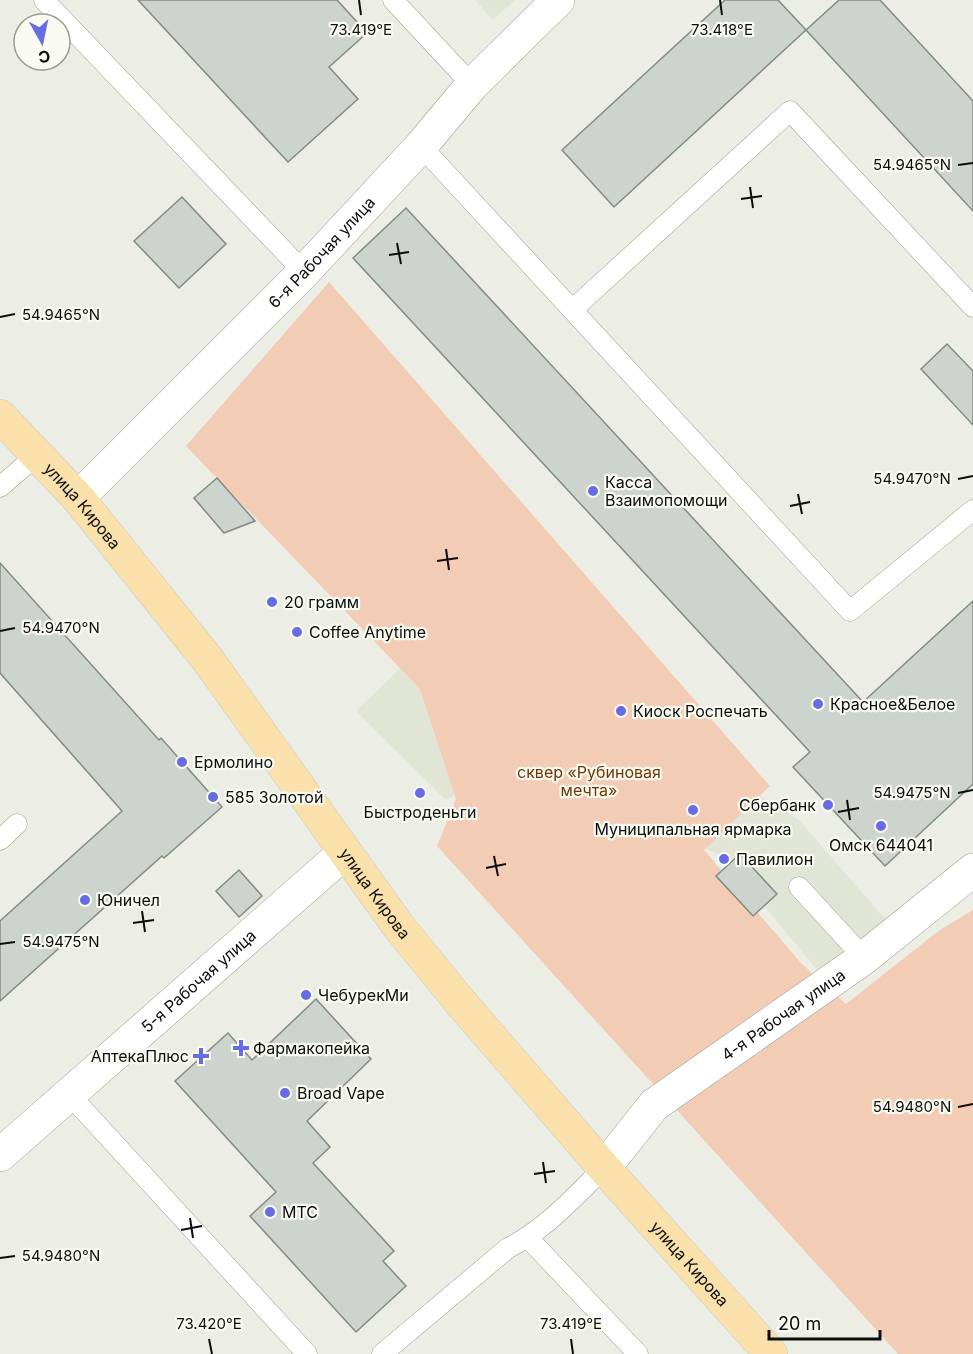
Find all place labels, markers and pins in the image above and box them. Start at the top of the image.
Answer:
place label: Касса Взаимопомощи [605,472,728,510]
marker: Касса Взаимопомощи [586,484,600,498]
place label: 20 грамм [284,592,359,612]
marker: 20 грамм [265,595,279,609]
place label: Coffee Anytime [309,622,426,642]
marker: Coffee Anytime [290,625,304,639]
place label: Красное&Белое [830,694,955,714]
marker: Красное&Белое [811,697,825,711]
place label: Киоск Роспечать [633,701,768,721]
marker: Киоск Роспечать [614,704,628,718]
place label: Ермолино [194,752,273,772]
marker: Ермолино [175,755,189,769]
marker: Быстроденьги [413,786,427,800]
place label: 585 Золотой [225,787,323,807]
marker: 585 Золотой [206,790,220,804]
place label: Сбербанк [739,795,816,815]
marker: Сбербанк [821,798,835,812]
place label: Быстроденьги [364,802,476,822]
marker: Муниципальная ярмарка [686,803,700,817]
place label: Муниципальная ярмарка [594,819,792,839]
marker: Омск 644041 [874,819,888,833]
place label: Омск 644041 [829,835,933,855]
place label: Павилион [736,849,813,869]
marker: Павилион [717,852,731,866]
place label: Юничел [97,890,160,910]
marker: Юничел [78,893,92,907]
place label: ЧебурекМи [318,985,409,1005]
marker: ЧебурекМи [299,988,313,1002]
place label: Фармакопейка [253,1038,370,1058]
marker: Фармакопейка [234,1041,248,1055]
place label: АптекаПлюс [91,1046,189,1066]
marker: АптекаПлюс [194,1049,208,1063]
place label: Broad Vape [297,1083,385,1103]
marker: Broad Vape [278,1086,292,1100]
place label: МТС [282,1202,318,1222]
marker: МТС [263,1205,277,1219]

